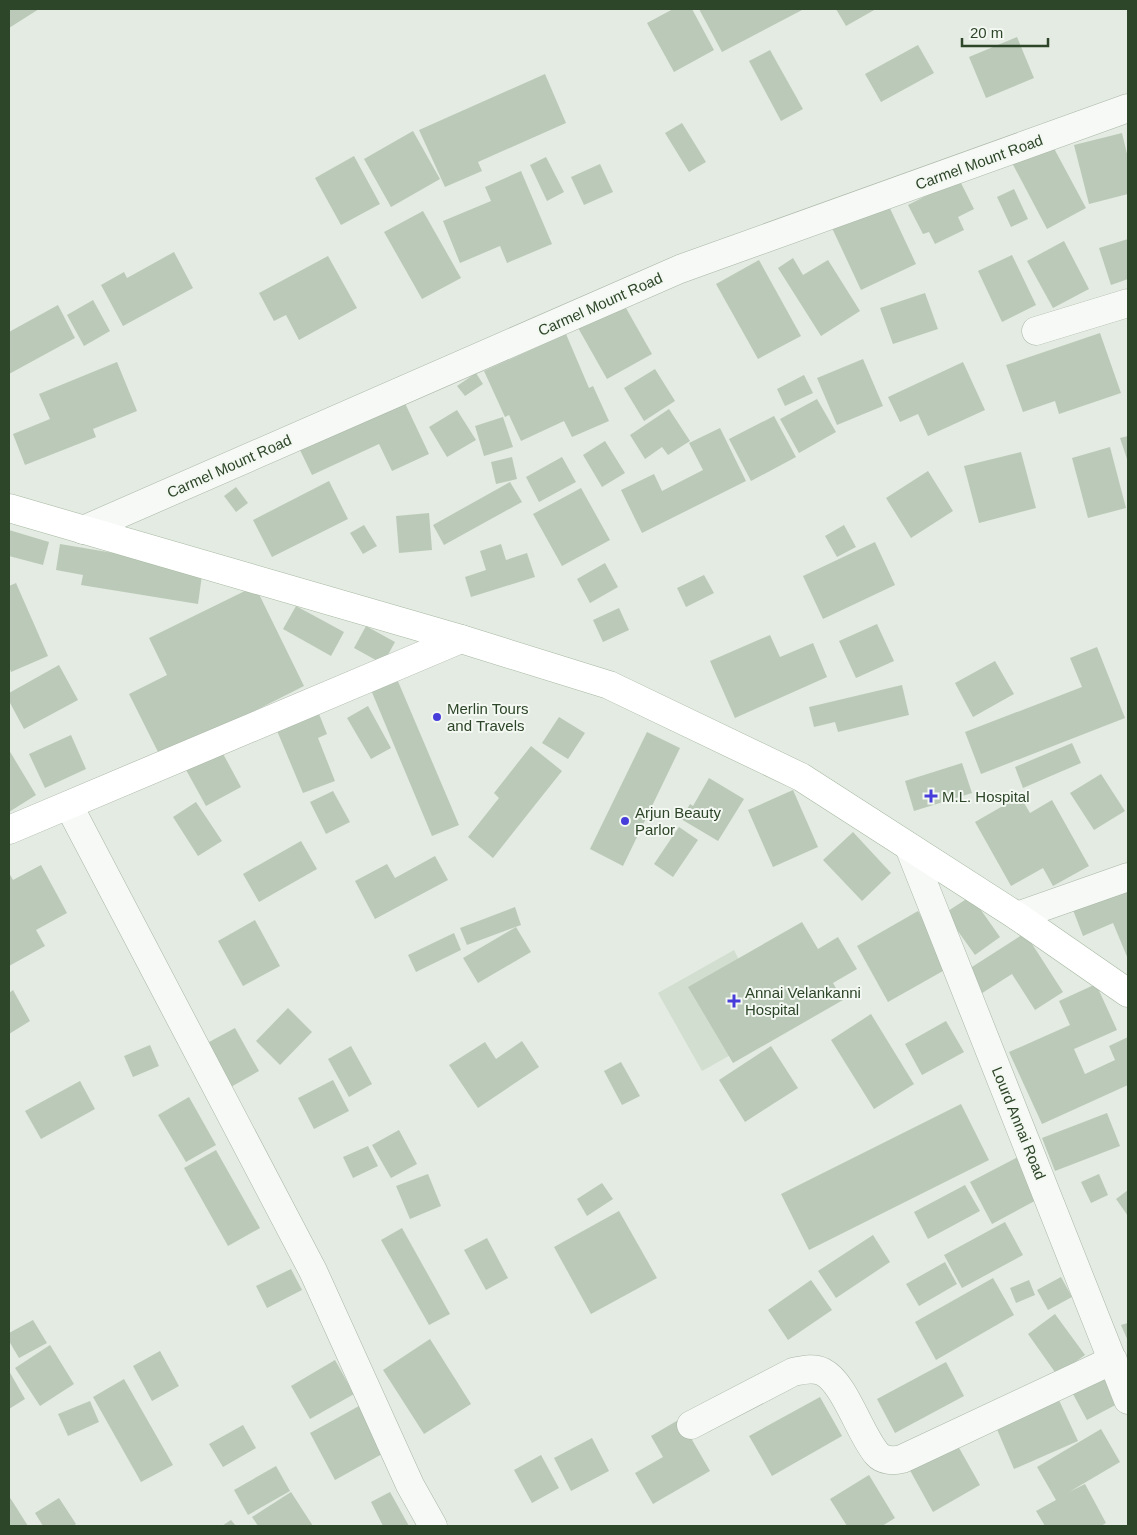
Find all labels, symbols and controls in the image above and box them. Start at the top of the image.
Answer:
scale bar [962,15,1048,47]
text: 20 m [970,24,1003,41]
street label: Carmel Mount Road [913,131,1045,193]
street label: Carmel Mount Road [535,269,665,339]
street label: Carmel Mount Road [164,431,294,501]
place label: Merlin Tours and Travels [447,700,528,734]
marker: Merlin Tours and Travels [431,711,443,723]
place label: M.L. Hospital [942,788,1030,805]
marker: M.L. Hospital [924,789,938,803]
place label: Arjun Beauty Parlor [635,804,721,838]
marker: Arjun Beauty Parlor [619,815,631,827]
place label: Annai Velankanni Hospital [745,984,861,1018]
marker: Annai Velankanni Hospital [727,994,741,1008]
street label: Lourd Annai Road [989,1064,1049,1182]

